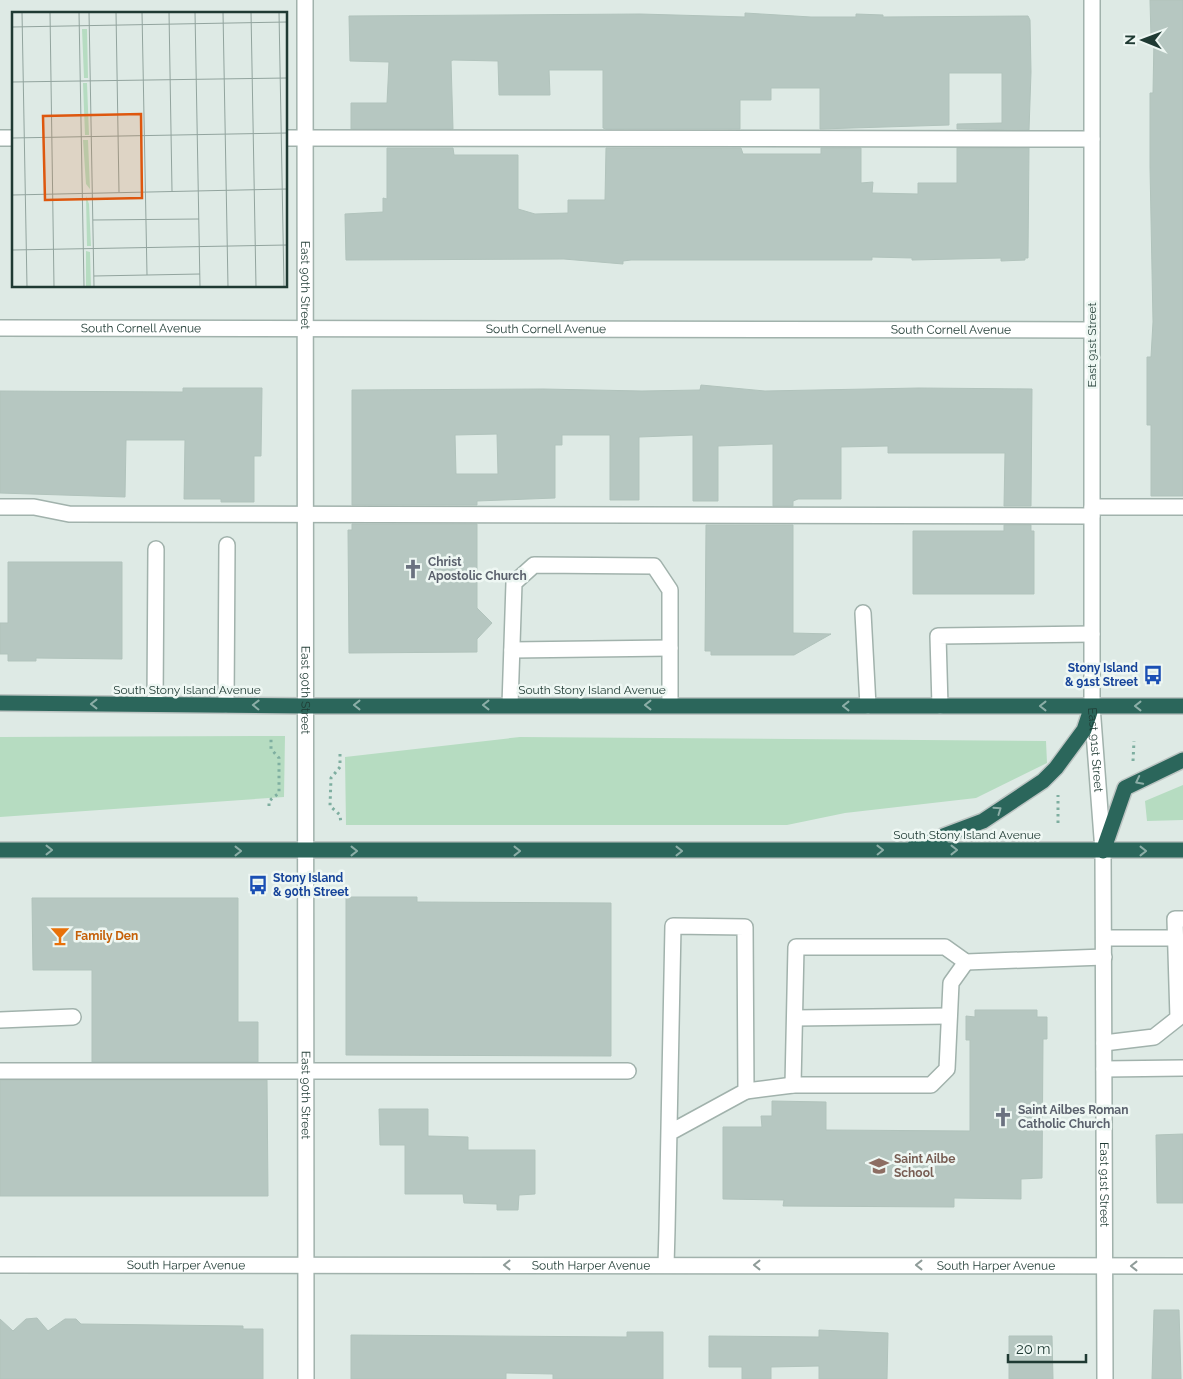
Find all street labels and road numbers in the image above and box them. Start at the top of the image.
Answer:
street label: East 90th Street [298,241,312,329]
street label: East 91st Street [1085,302,1099,388]
street label: South Cornell Avenue [81,321,201,335]
street label: South Cornell Avenue [486,322,606,336]
street label: South Cornell Avenue [891,323,1011,337]
street label: East 90th Street [298,646,313,734]
street label: South Stony Island Avenue [113,683,261,697]
street label: South Stony Island Avenue [518,683,666,697]
street label: East 91st Street [1085,707,1106,793]
street label: South Stony Island Avenue [893,828,1041,842]
street label: East 90th Street [299,1051,313,1139]
street label: East 91st Street [1097,1142,1111,1227]
street label: South Harper Avenue [127,1258,245,1272]
street label: South Harper Avenue [532,1258,650,1273]
street label: South Harper Avenue [937,1259,1055,1273]

